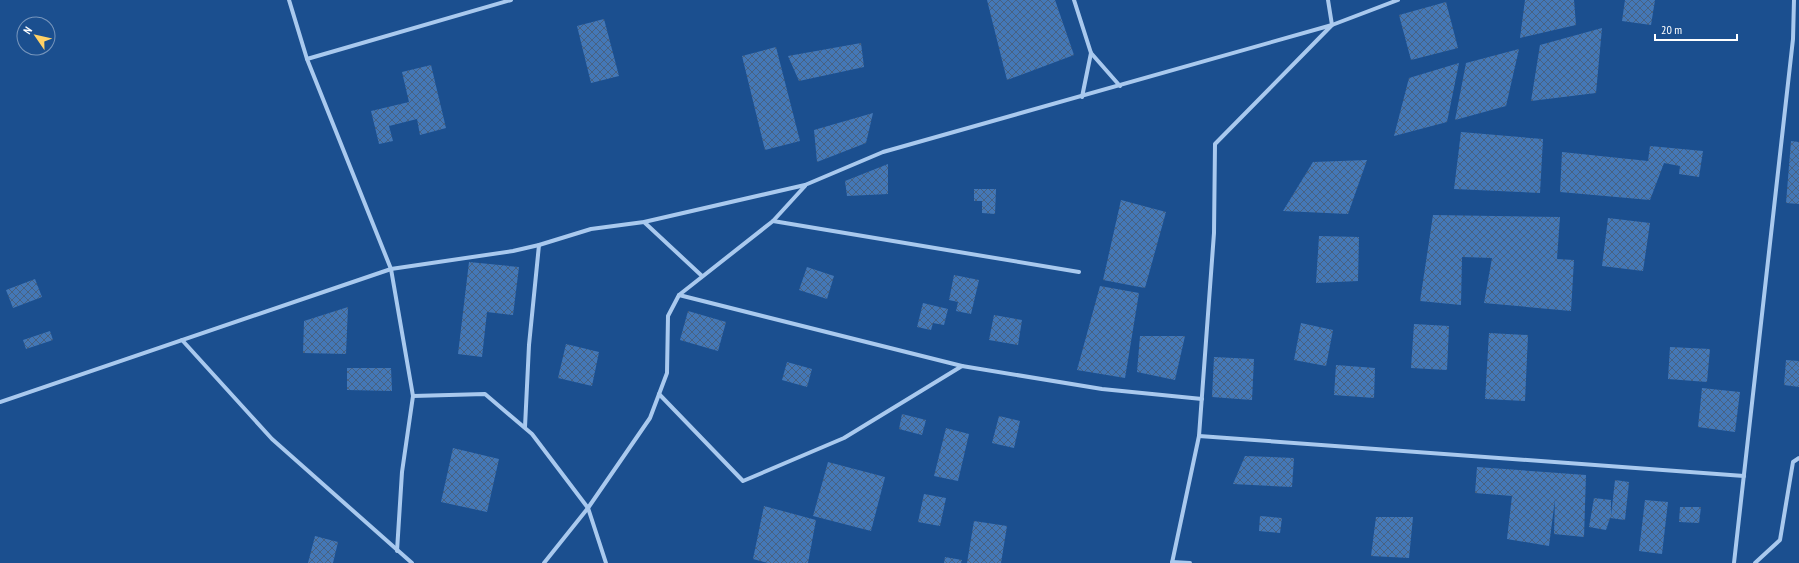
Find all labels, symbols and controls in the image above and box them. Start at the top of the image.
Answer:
north arrow [16,16,56,56]
scale bar [1655,16,1737,42]
text: 20 m [1661,22,1682,37]
text: N [20,24,35,37]

